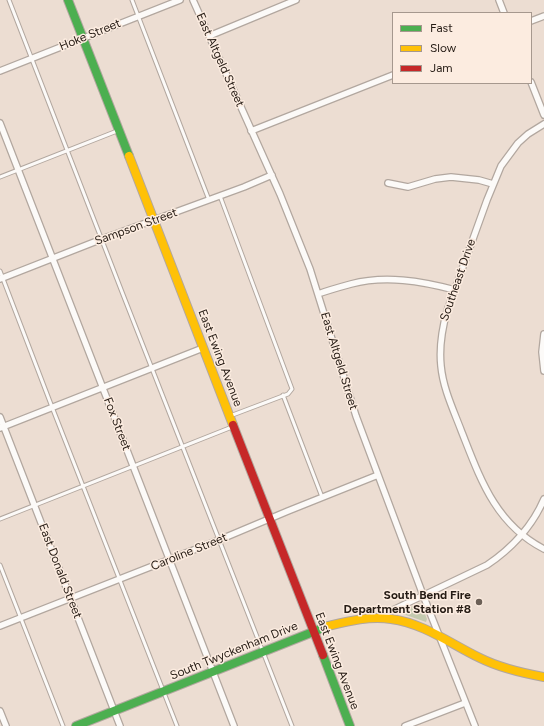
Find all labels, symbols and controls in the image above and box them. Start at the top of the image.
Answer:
street label: East Altgeld Street [193,11,247,109]
legend [392,12,532,84]
street label: Hoke Street [57,16,123,54]
text: Fast [430,21,453,35]
text: Slow [430,41,456,55]
text: Jam [430,61,453,75]
street label: Sampson Street [93,205,179,249]
street label: Southeast Drive [437,237,479,323]
street label: East Ewing Avenue [195,307,245,409]
street label: East Altgeld Street [317,310,361,412]
street label: Fox Street [100,395,134,453]
street label: East Donald Street [35,521,85,621]
street label: Caroline Street [149,530,229,574]
place label: South Bend Fire Department Station #8 [343,588,471,616]
marker: South Bend Fire Department Station #8 [474,597,484,607]
street label: East Ewing Avenue [312,610,362,712]
street label: South Twyckenham Drive [168,619,300,683]

